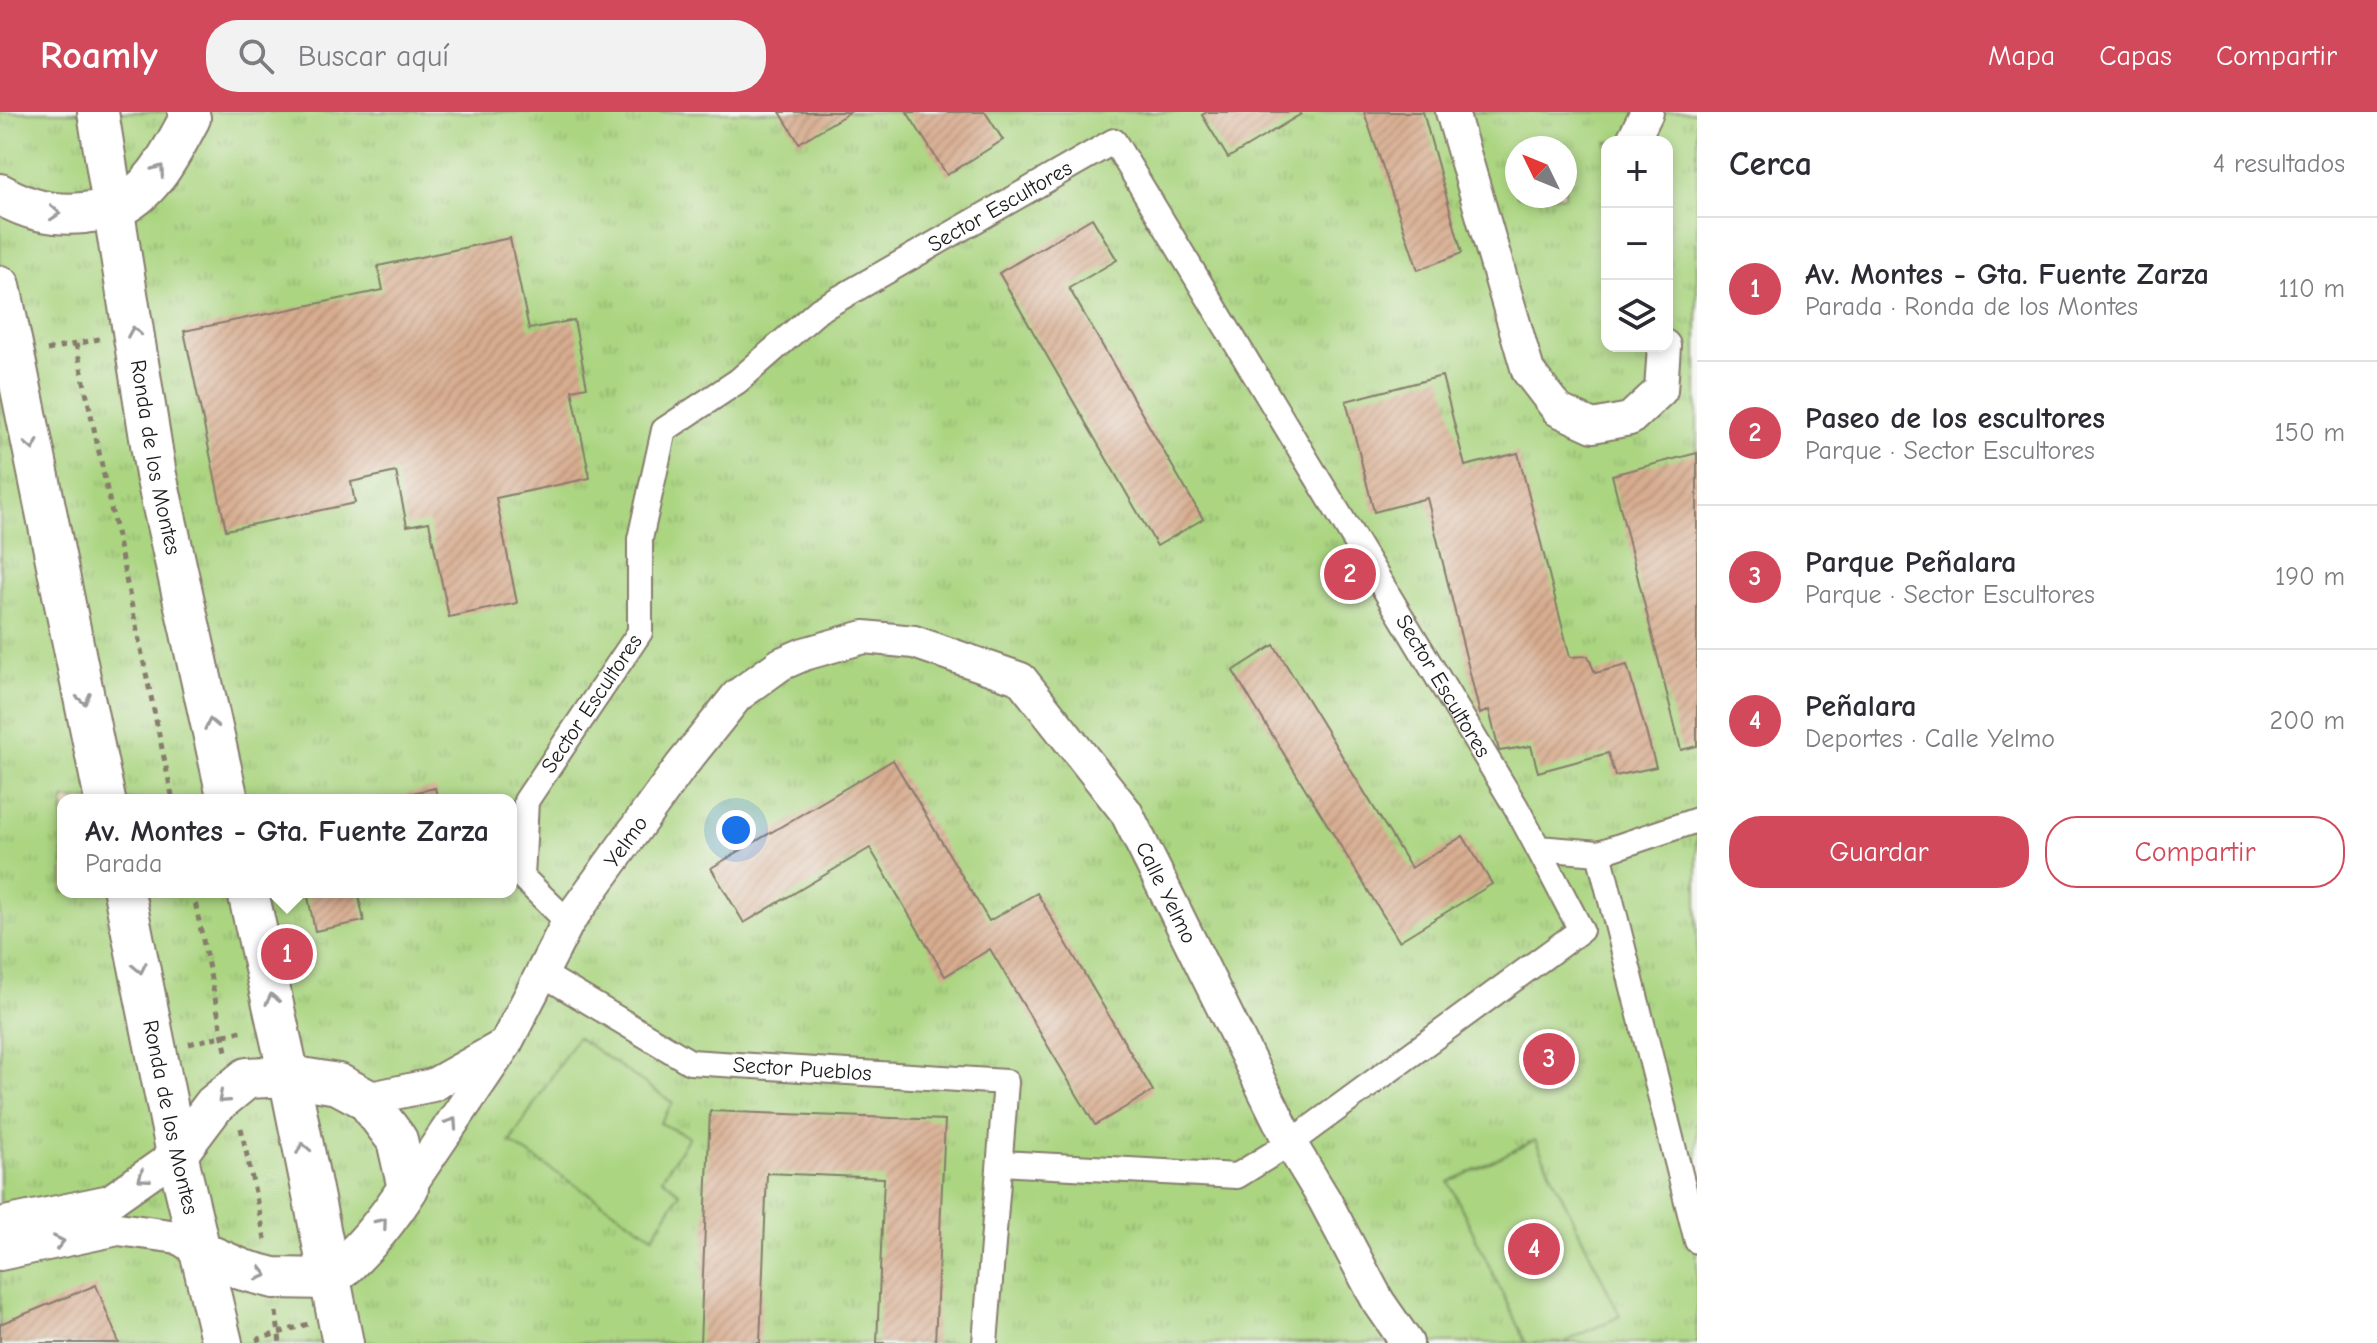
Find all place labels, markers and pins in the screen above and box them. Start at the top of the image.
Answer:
pin: 2 [1324,544,1376,604]
pin: 1 [261,924,313,984]
pin: 3 [1523,1029,1575,1089]
pin: 4 [1508,1219,1560,1279]

